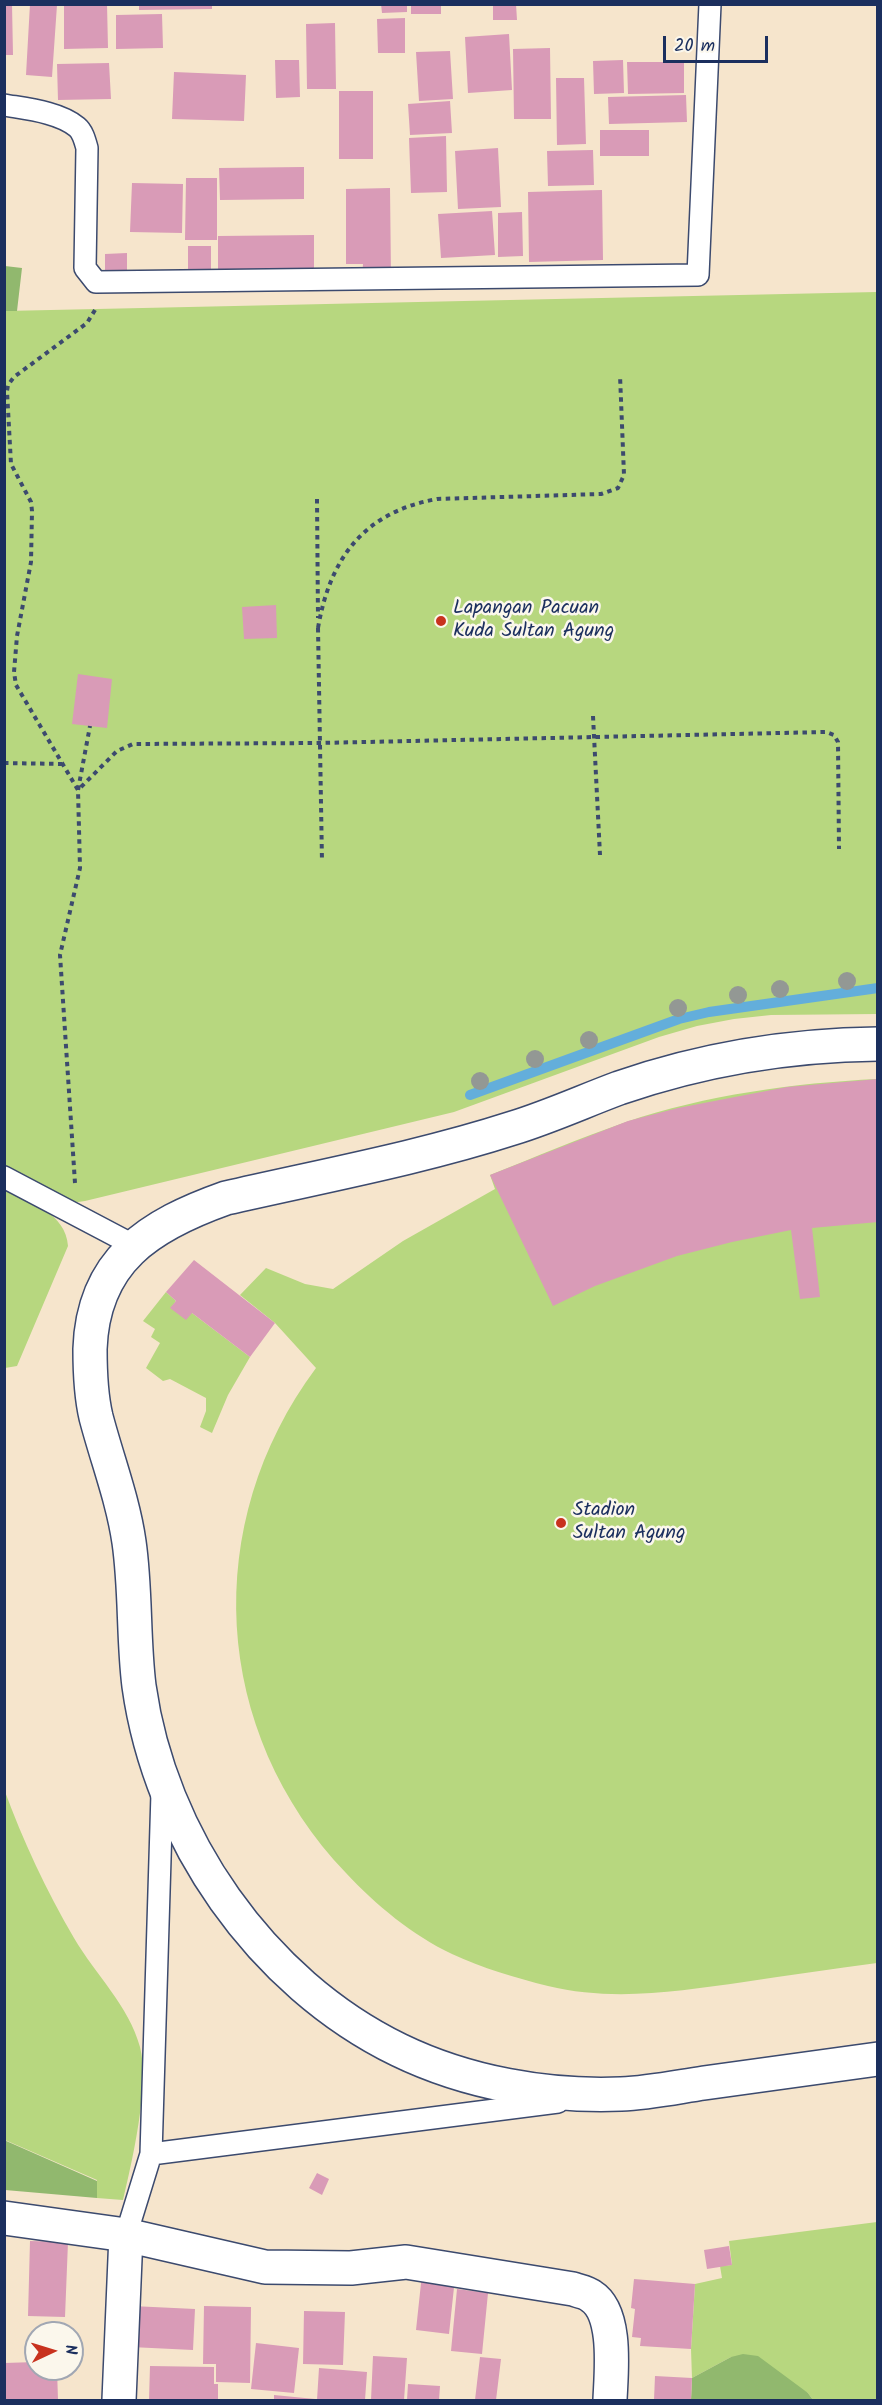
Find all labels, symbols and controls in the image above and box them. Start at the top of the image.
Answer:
scale bar [666,24,771,62]
text: 20 m [674,32,715,61]
place label: Lapangan Pacuan Kuda Sultan Agung [453,598,614,645]
marker: Lapangan Pacuan Kuda Sultan Agung [434,614,448,628]
place label: Stadion Sultan Agung [573,1500,685,1547]
marker: Stadion Sultan Agung [554,1516,568,1530]
north arrow [24,2321,84,2381]
text: N [58,2344,83,2356]

